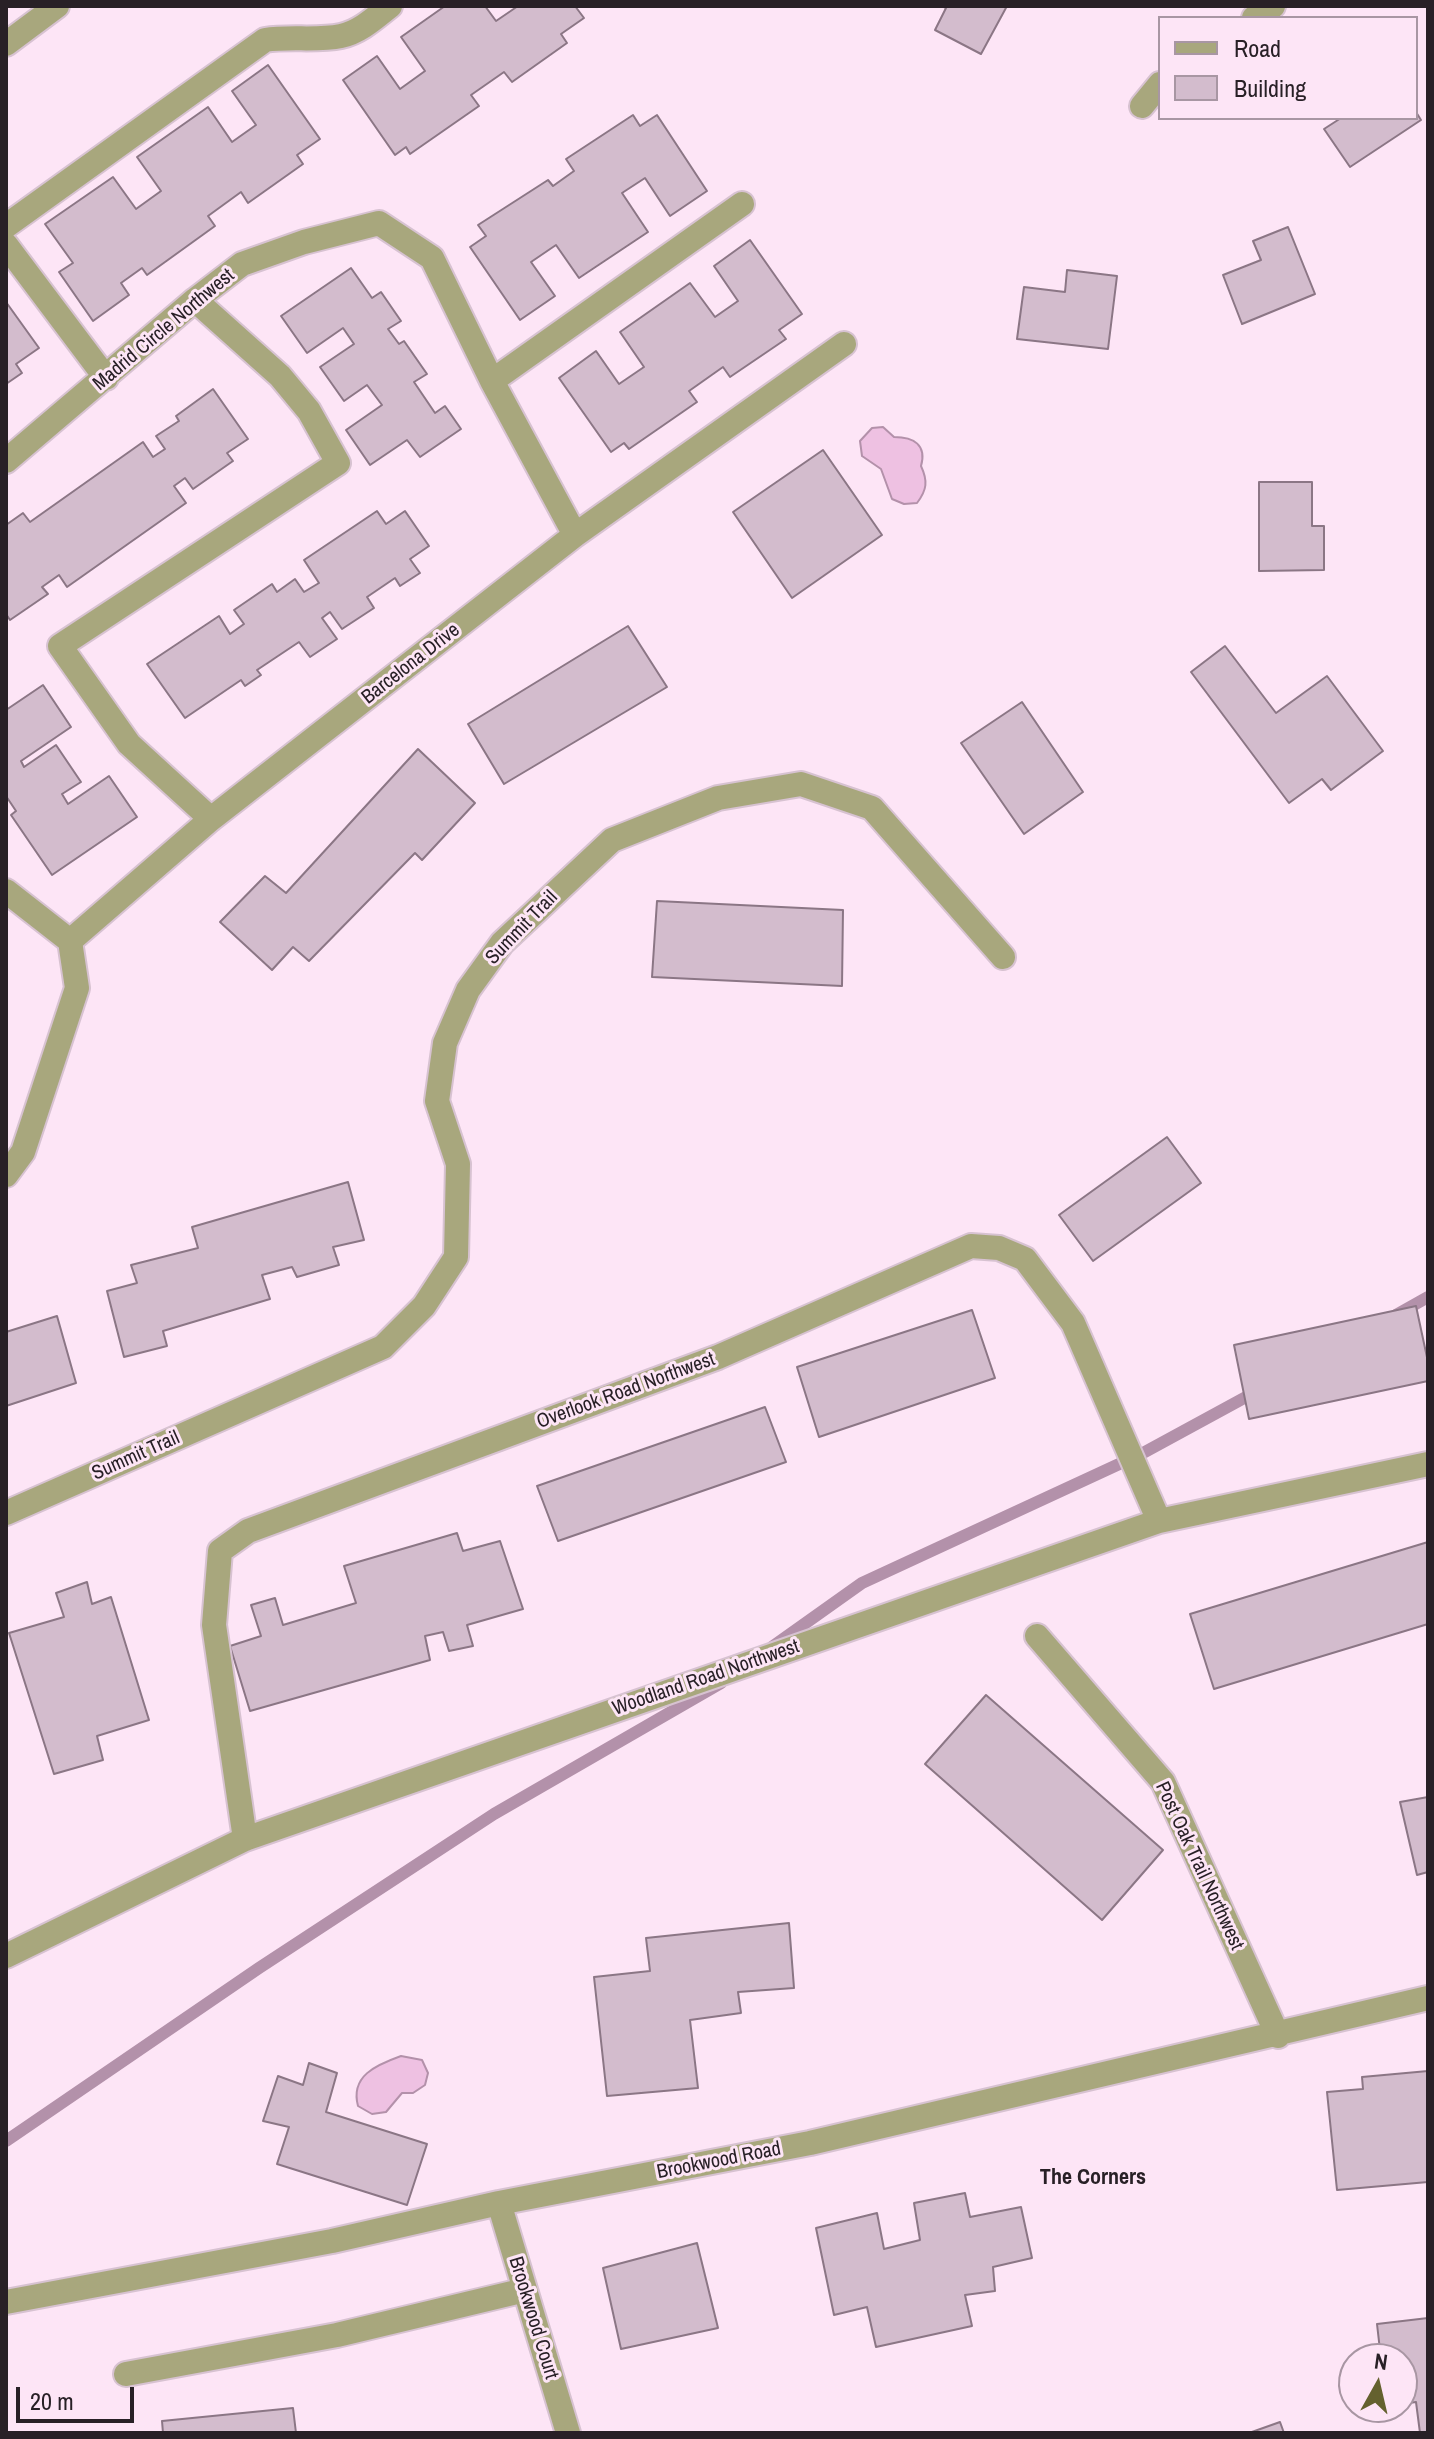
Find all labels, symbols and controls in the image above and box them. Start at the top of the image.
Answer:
legend [1158,16,1418,120]
text: Road [1234,32,1281,64]
text: Building [1234,72,1306,104]
street label: Madrid Circle Northwest [89,264,239,396]
street label: Barcelona Drive [357,618,465,710]
street label: Summit Trail [481,886,563,970]
street label: Overlook Road Northwest [534,1348,718,1434]
street label: Summit Trail [89,1426,183,1486]
street label: Woodland Road Northwest [610,1635,802,1721]
street label: Post Oak Trail Northwest [1150,1778,1248,1954]
street label: Brookwood Road [655,2137,783,2185]
district label: The Corners [1040,2165,1146,2191]
street label: Brookwood Court [503,2254,563,2382]
north arrow [1338,2343,1418,2423]
text: N [1373,2345,1390,2377]
scale bar [20,2371,138,2421]
text: 20 m [30,2385,74,2417]

